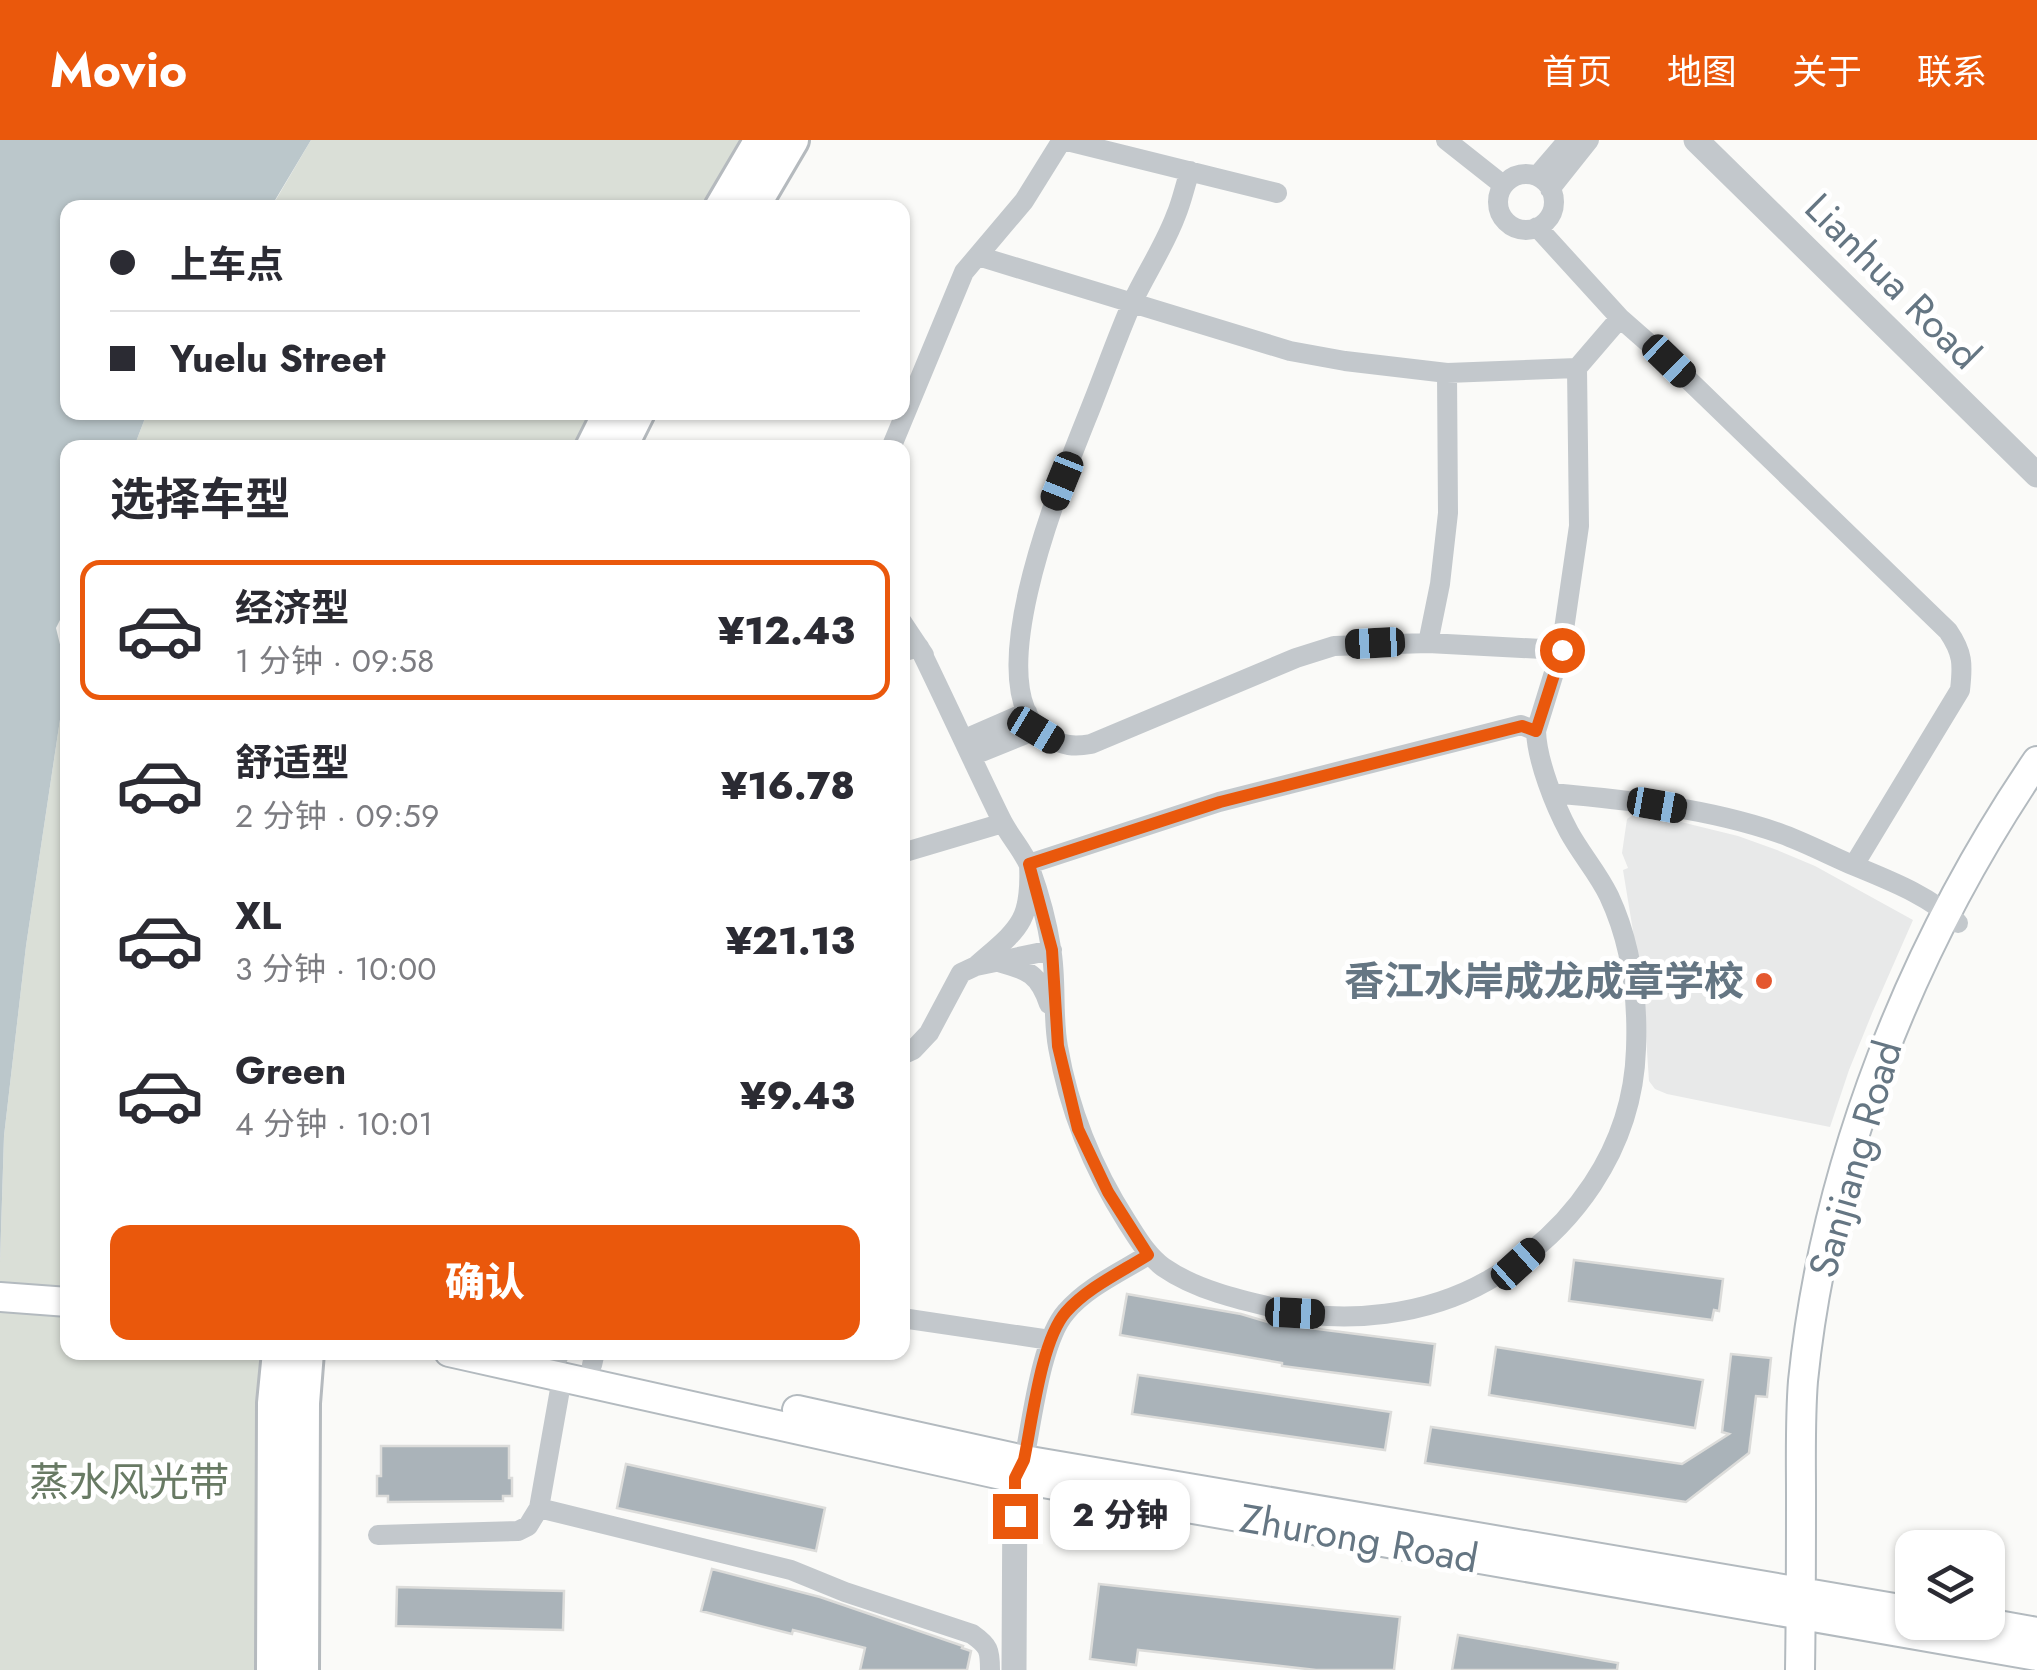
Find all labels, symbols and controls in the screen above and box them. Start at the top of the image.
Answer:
text: Movio [50,36,187,105]
text: 首页 [1542,47,1612,97]
text: 地图 [1667,47,1737,97]
text: 关于 [1792,47,1862,97]
text: 联系 [1917,47,1987,97]
street label: Lianhua Road [1792,180,1994,382]
text: 上车点 [170,237,284,292]
car [1637,329,1701,393]
text: Yuelu Street [170,331,386,386]
car [1037,448,1087,514]
text: 选择车型 [110,467,290,532]
text: 经济型 [235,580,349,635]
icon: car [115,585,205,675]
text: ¥12.43 [718,603,855,658]
car [1344,626,1406,660]
route start [1540,628,1585,673]
text: 1 分钟 · 09:58 [235,638,435,684]
car [1003,702,1069,758]
text: 舒适型 [235,735,349,790]
icon: car [115,740,205,830]
text: ¥16.78 [721,758,855,813]
car [1625,785,1689,825]
text: 2 分钟 · 09:59 [235,793,439,839]
text: XL [235,888,281,943]
icon: car [115,895,205,985]
text: ¥21.13 [726,913,855,968]
text: 3 分钟 · 10:00 [235,946,436,992]
place label: 香江水岸成龙成章学校 [1344,952,1744,1010]
marker: 香江水岸成龙成章学校 [1753,970,1775,992]
street label: Sanjiang Road [1794,1034,1916,1284]
text: Green [235,1043,346,1098]
icon: car [115,1050,205,1140]
text: ¥9.43 [740,1068,855,1123]
text: 4 分钟 · 10:01 [235,1101,433,1147]
button: 确认 [110,1225,860,1340]
car [1486,1233,1550,1295]
car [1264,1296,1326,1330]
park label: 蒸水风光带 [29,1453,229,1511]
callout: 2 分钟 [1050,1481,1190,1551]
street label: Zhurong Road [1235,1489,1483,1587]
text: 2 分钟 [1072,1492,1168,1538]
route end [993,1494,1038,1539]
map controls [1895,1530,2005,1640]
button: layers [1895,1530,2005,1640]

